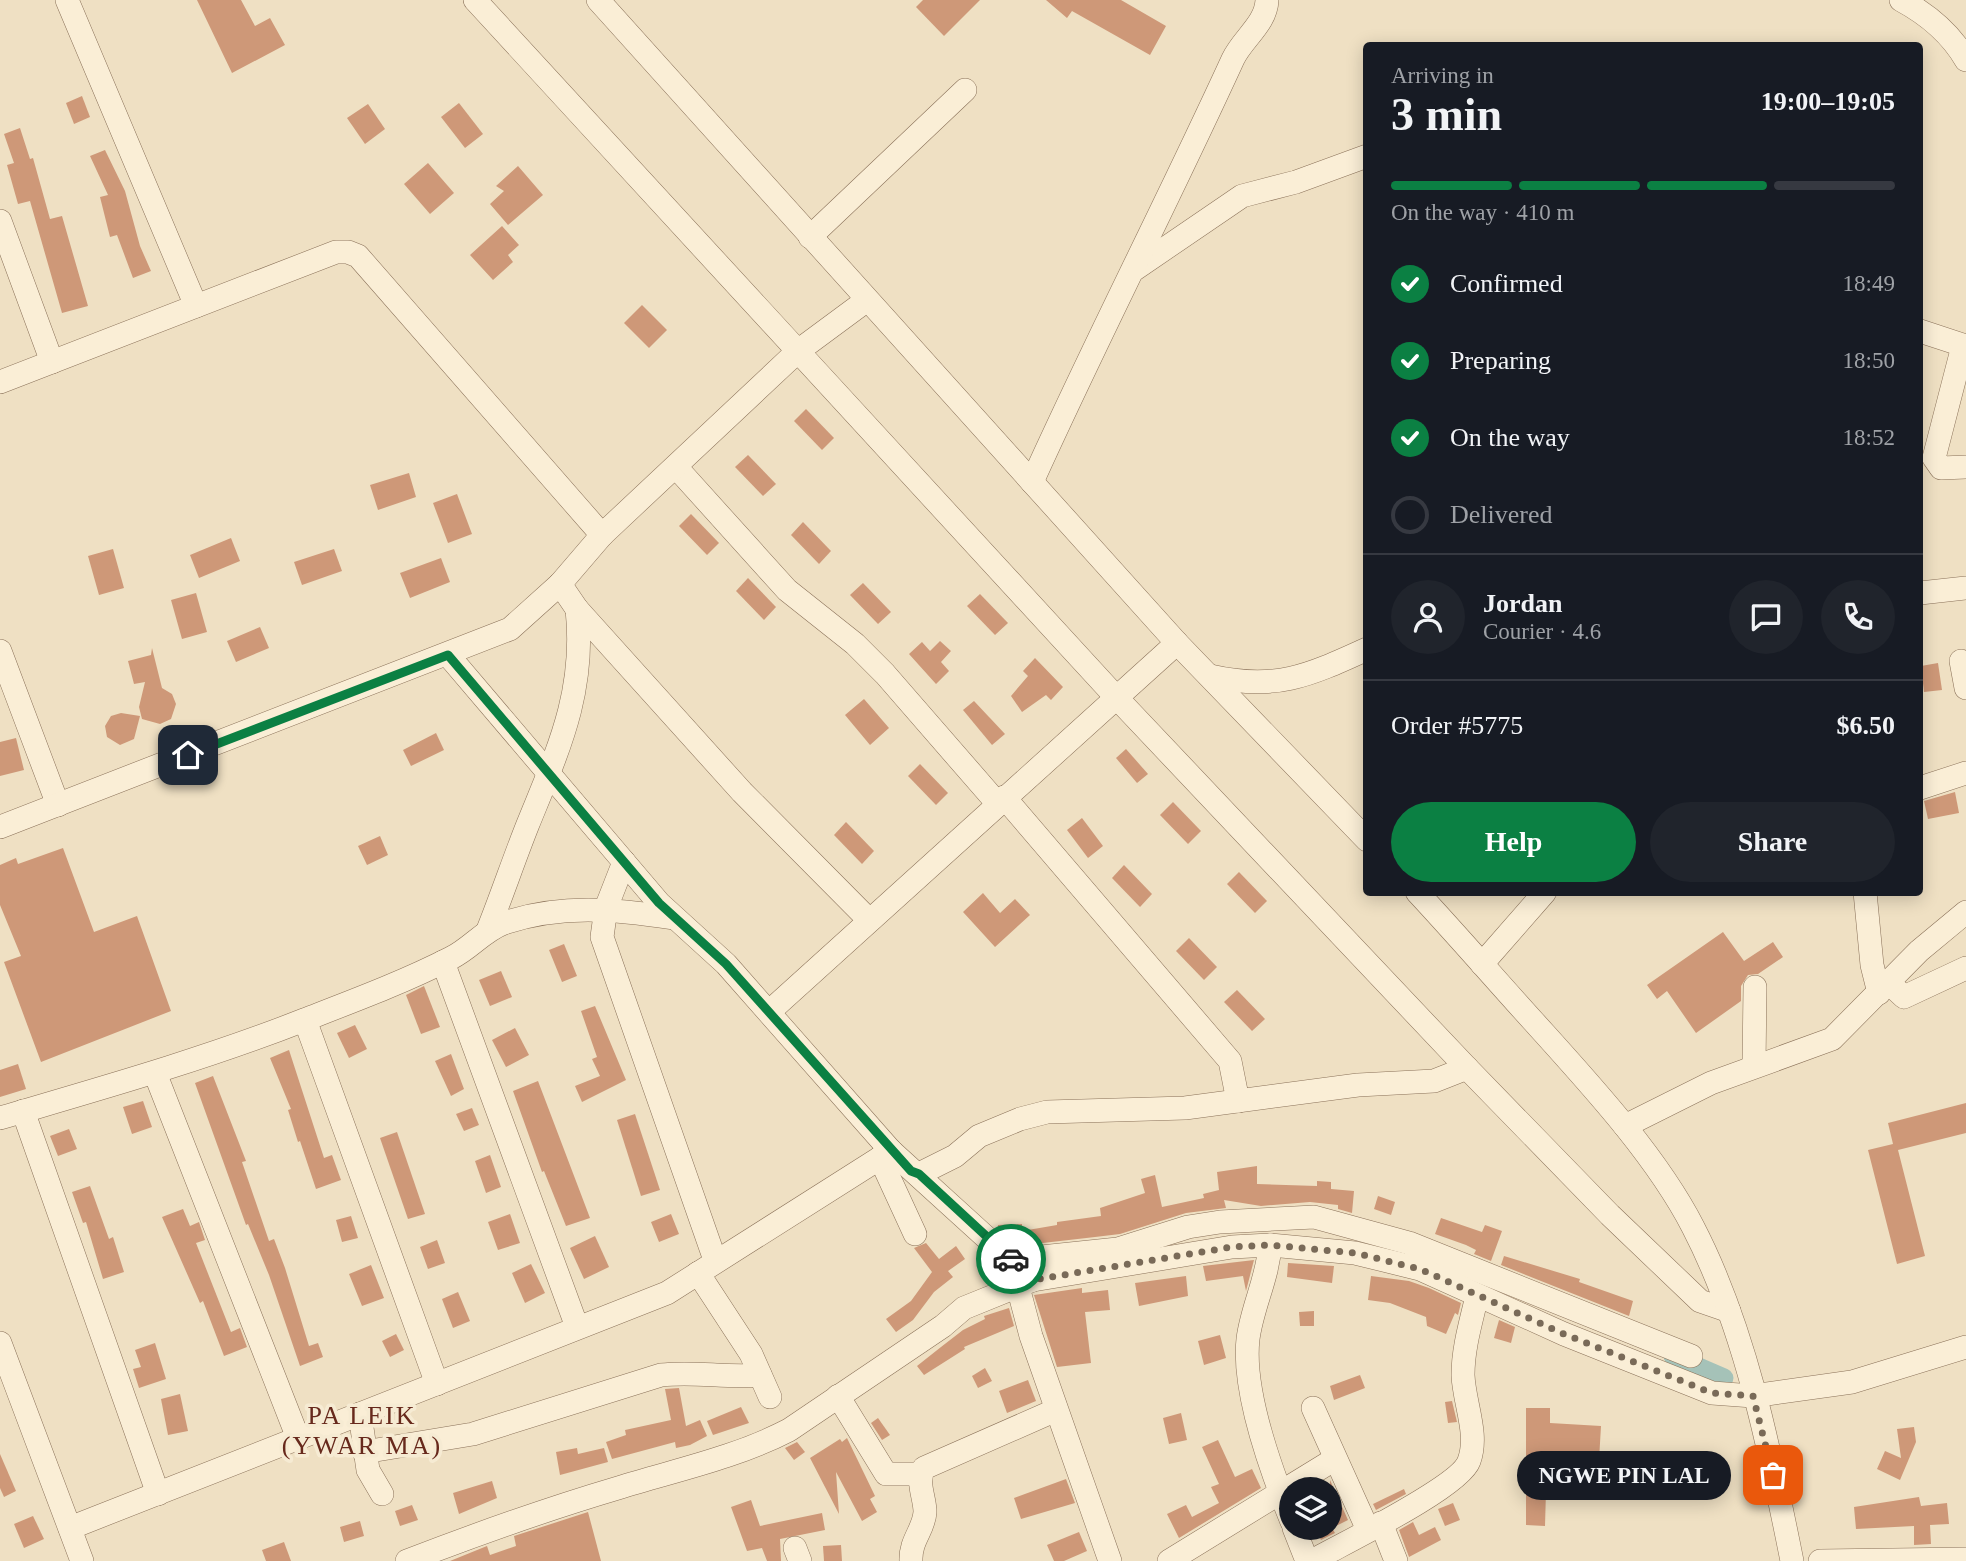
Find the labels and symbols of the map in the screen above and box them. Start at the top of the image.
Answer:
pin [158,725,218,785]
courier [976,1224,1046,1294]
district label: PA LEIK (YWAR MA) [282,1401,442,1460]
pin [1743,1445,1803,1505]
callout: NGWE PIN LAL [1518,1450,1731,1500]

